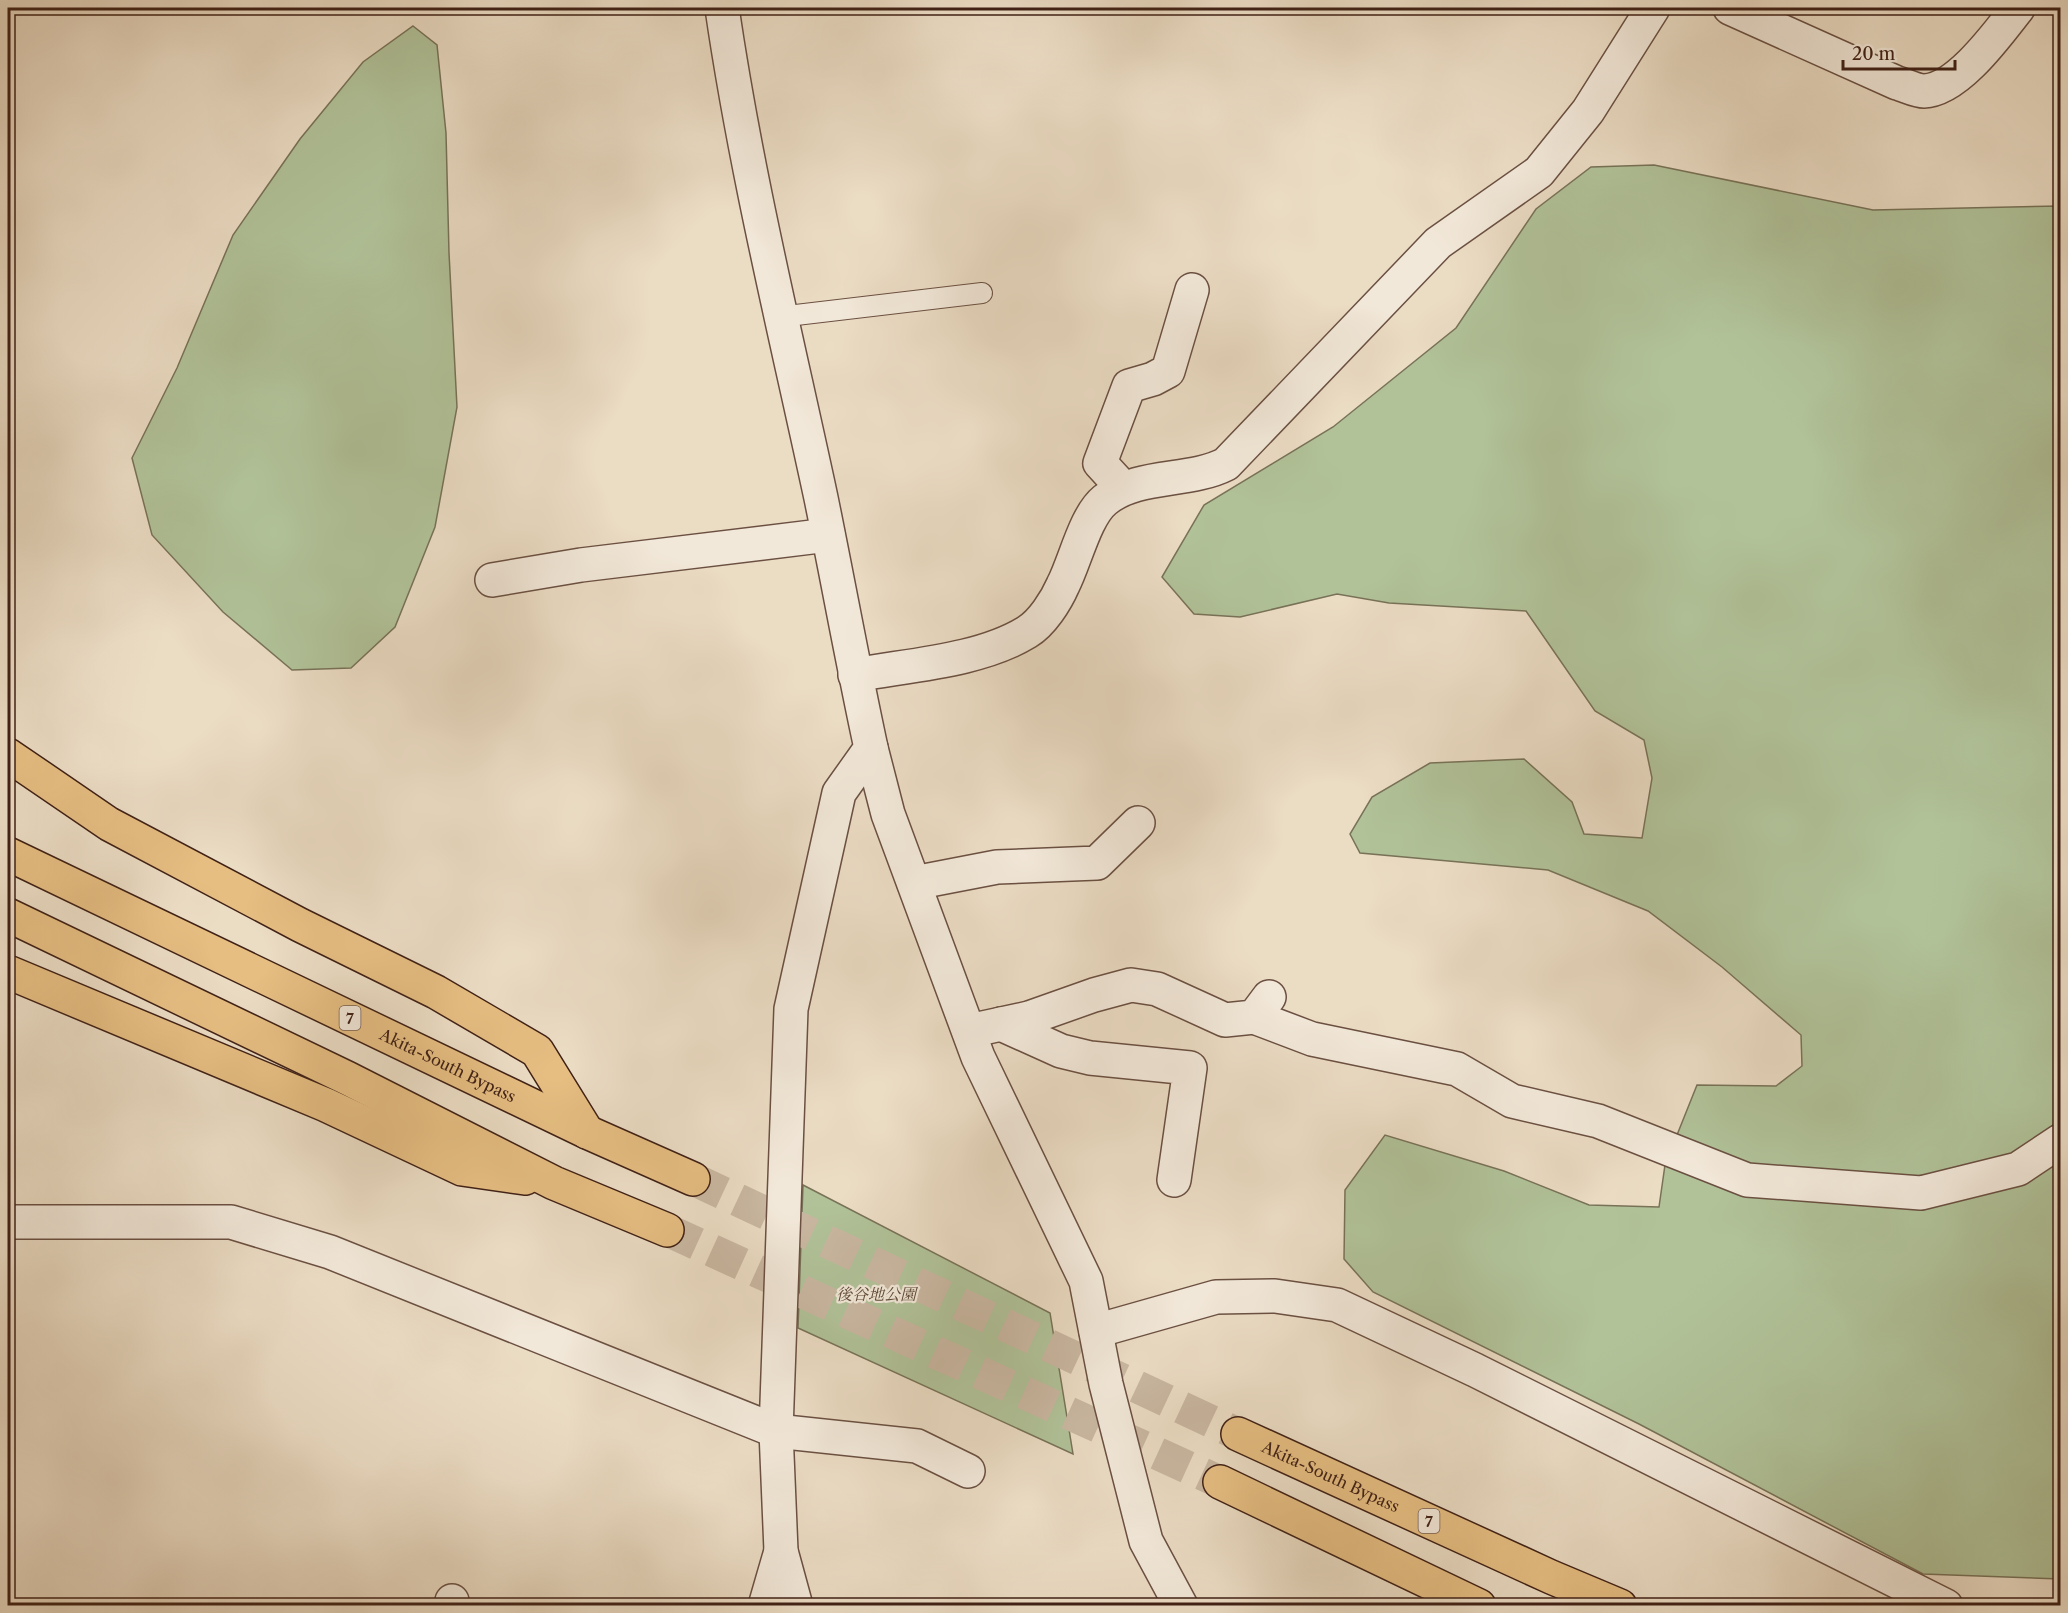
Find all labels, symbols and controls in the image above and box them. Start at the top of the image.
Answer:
scale bar [1843,33,1956,71]
text: 20 m [1852,43,1896,65]
road number: 7 [340,1006,360,1030]
street label: Akita-South Bypass [376,1024,519,1106]
park label: 後谷地公園 [836,1284,919,1304]
street label: Akita-South Bypass [1258,1436,1403,1516]
road number: 7 [1418,1509,1440,1533]

